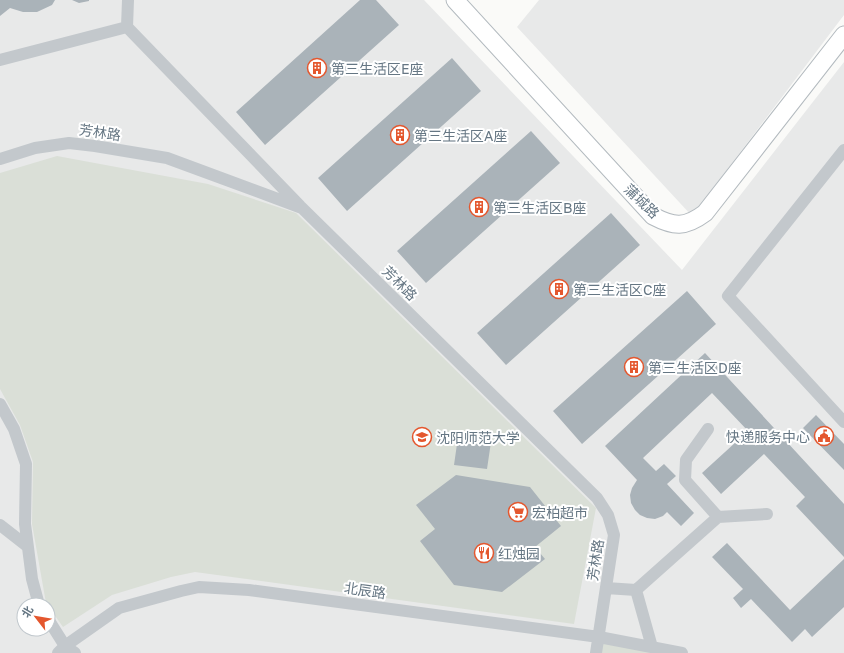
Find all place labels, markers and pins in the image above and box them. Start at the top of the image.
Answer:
building icon: 第三生活区E座 [306,57,328,79]
place label: 第三生活区E座 [331,60,424,77]
building icon: 第三生活区A座 [389,124,411,146]
place label: 第三生活区A座 [414,127,507,144]
building icon: 第三生活区B座 [468,196,490,218]
place label: 第三生活区B座 [493,199,586,216]
building icon: 第三生活区C座 [548,278,570,300]
place label: 第三生活区C座 [573,281,667,298]
building icon: 第三生活区D座 [623,356,645,378]
place label: 第三生活区D座 [648,359,742,376]
public building icon: 快递服务中心 [813,425,835,447]
school or university icon: 沈阳师范大学 [411,426,433,448]
place label: 快递服务中心 [726,428,810,445]
place label: 沈阳师范大学 [436,429,520,446]
supermarket icon: 宏柏超市 [507,501,529,523]
place label: 宏柏超市 [532,504,588,521]
restaurant icon: 红烛园 [473,542,495,564]
place label: 红烛园 [498,545,540,562]

